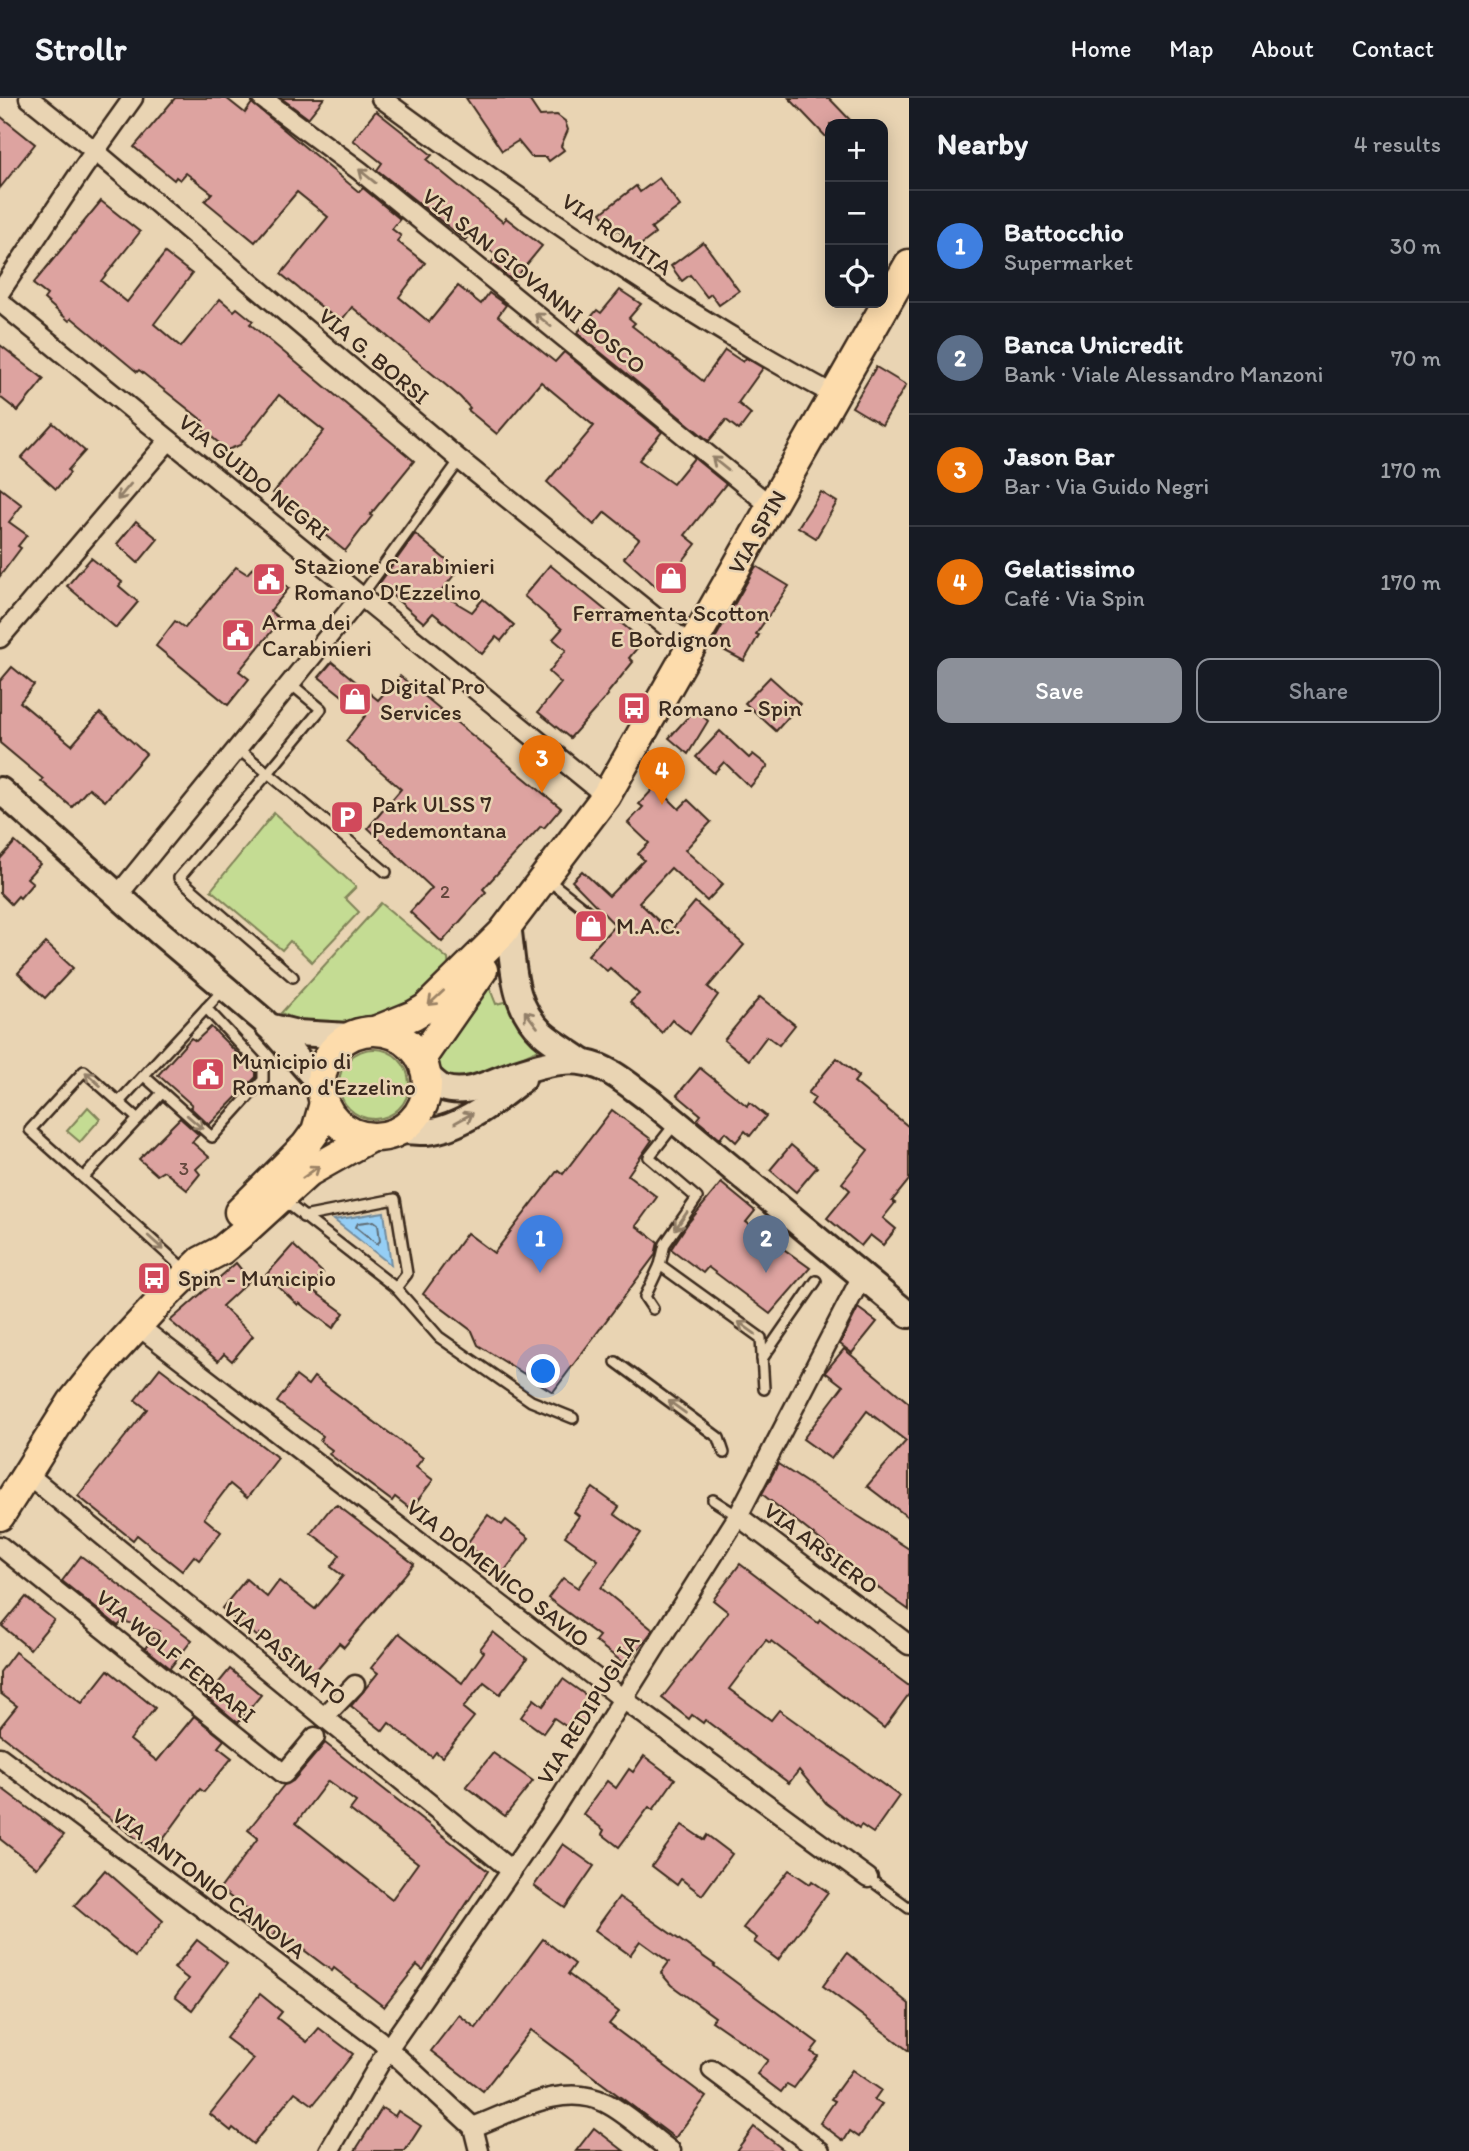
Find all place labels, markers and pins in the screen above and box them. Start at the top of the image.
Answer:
place label: Stazione Carabinieri Romano D'Ezzelino [294,552,495,606]
shop icon: Ferramenta Scotton E Bordignon [652,559,690,597]
public building icon: Stazione Carabinieri Romano D'Ezzelino [250,560,288,598]
place label: Ferramenta Scotton E Bordignon [573,599,769,653]
place label: Arma dei Carabinieri [262,608,372,662]
public building icon: Arma dei Carabinieri [219,616,257,654]
place label: Digital Pro Services [380,672,485,726]
shop icon: Digital Pro Services [336,680,374,718]
bus stop icon: Romano - Spin [615,689,653,727]
place label: Romano - Spin [658,694,802,722]
pin: 3 [519,735,565,793]
pin: 4 [639,747,685,805]
place label: Park ULSS 7 Pedemontana [372,790,506,844]
parking icon: Park ULSS 7 Pedemontana [328,798,366,836]
shop icon: M.A.C. [572,907,610,945]
place label: M.A.C. [616,912,681,940]
place label: Municipio di Romano d'Ezzelino [232,1047,416,1101]
public building icon: Municipio di Romano d'Ezzelino [189,1055,227,1093]
pin: 1 [517,1215,563,1273]
pin: 2 [743,1215,789,1273]
bus stop icon: Spin - Municipio [135,1259,173,1297]
place label: Spin - Municipio [178,1264,336,1292]

